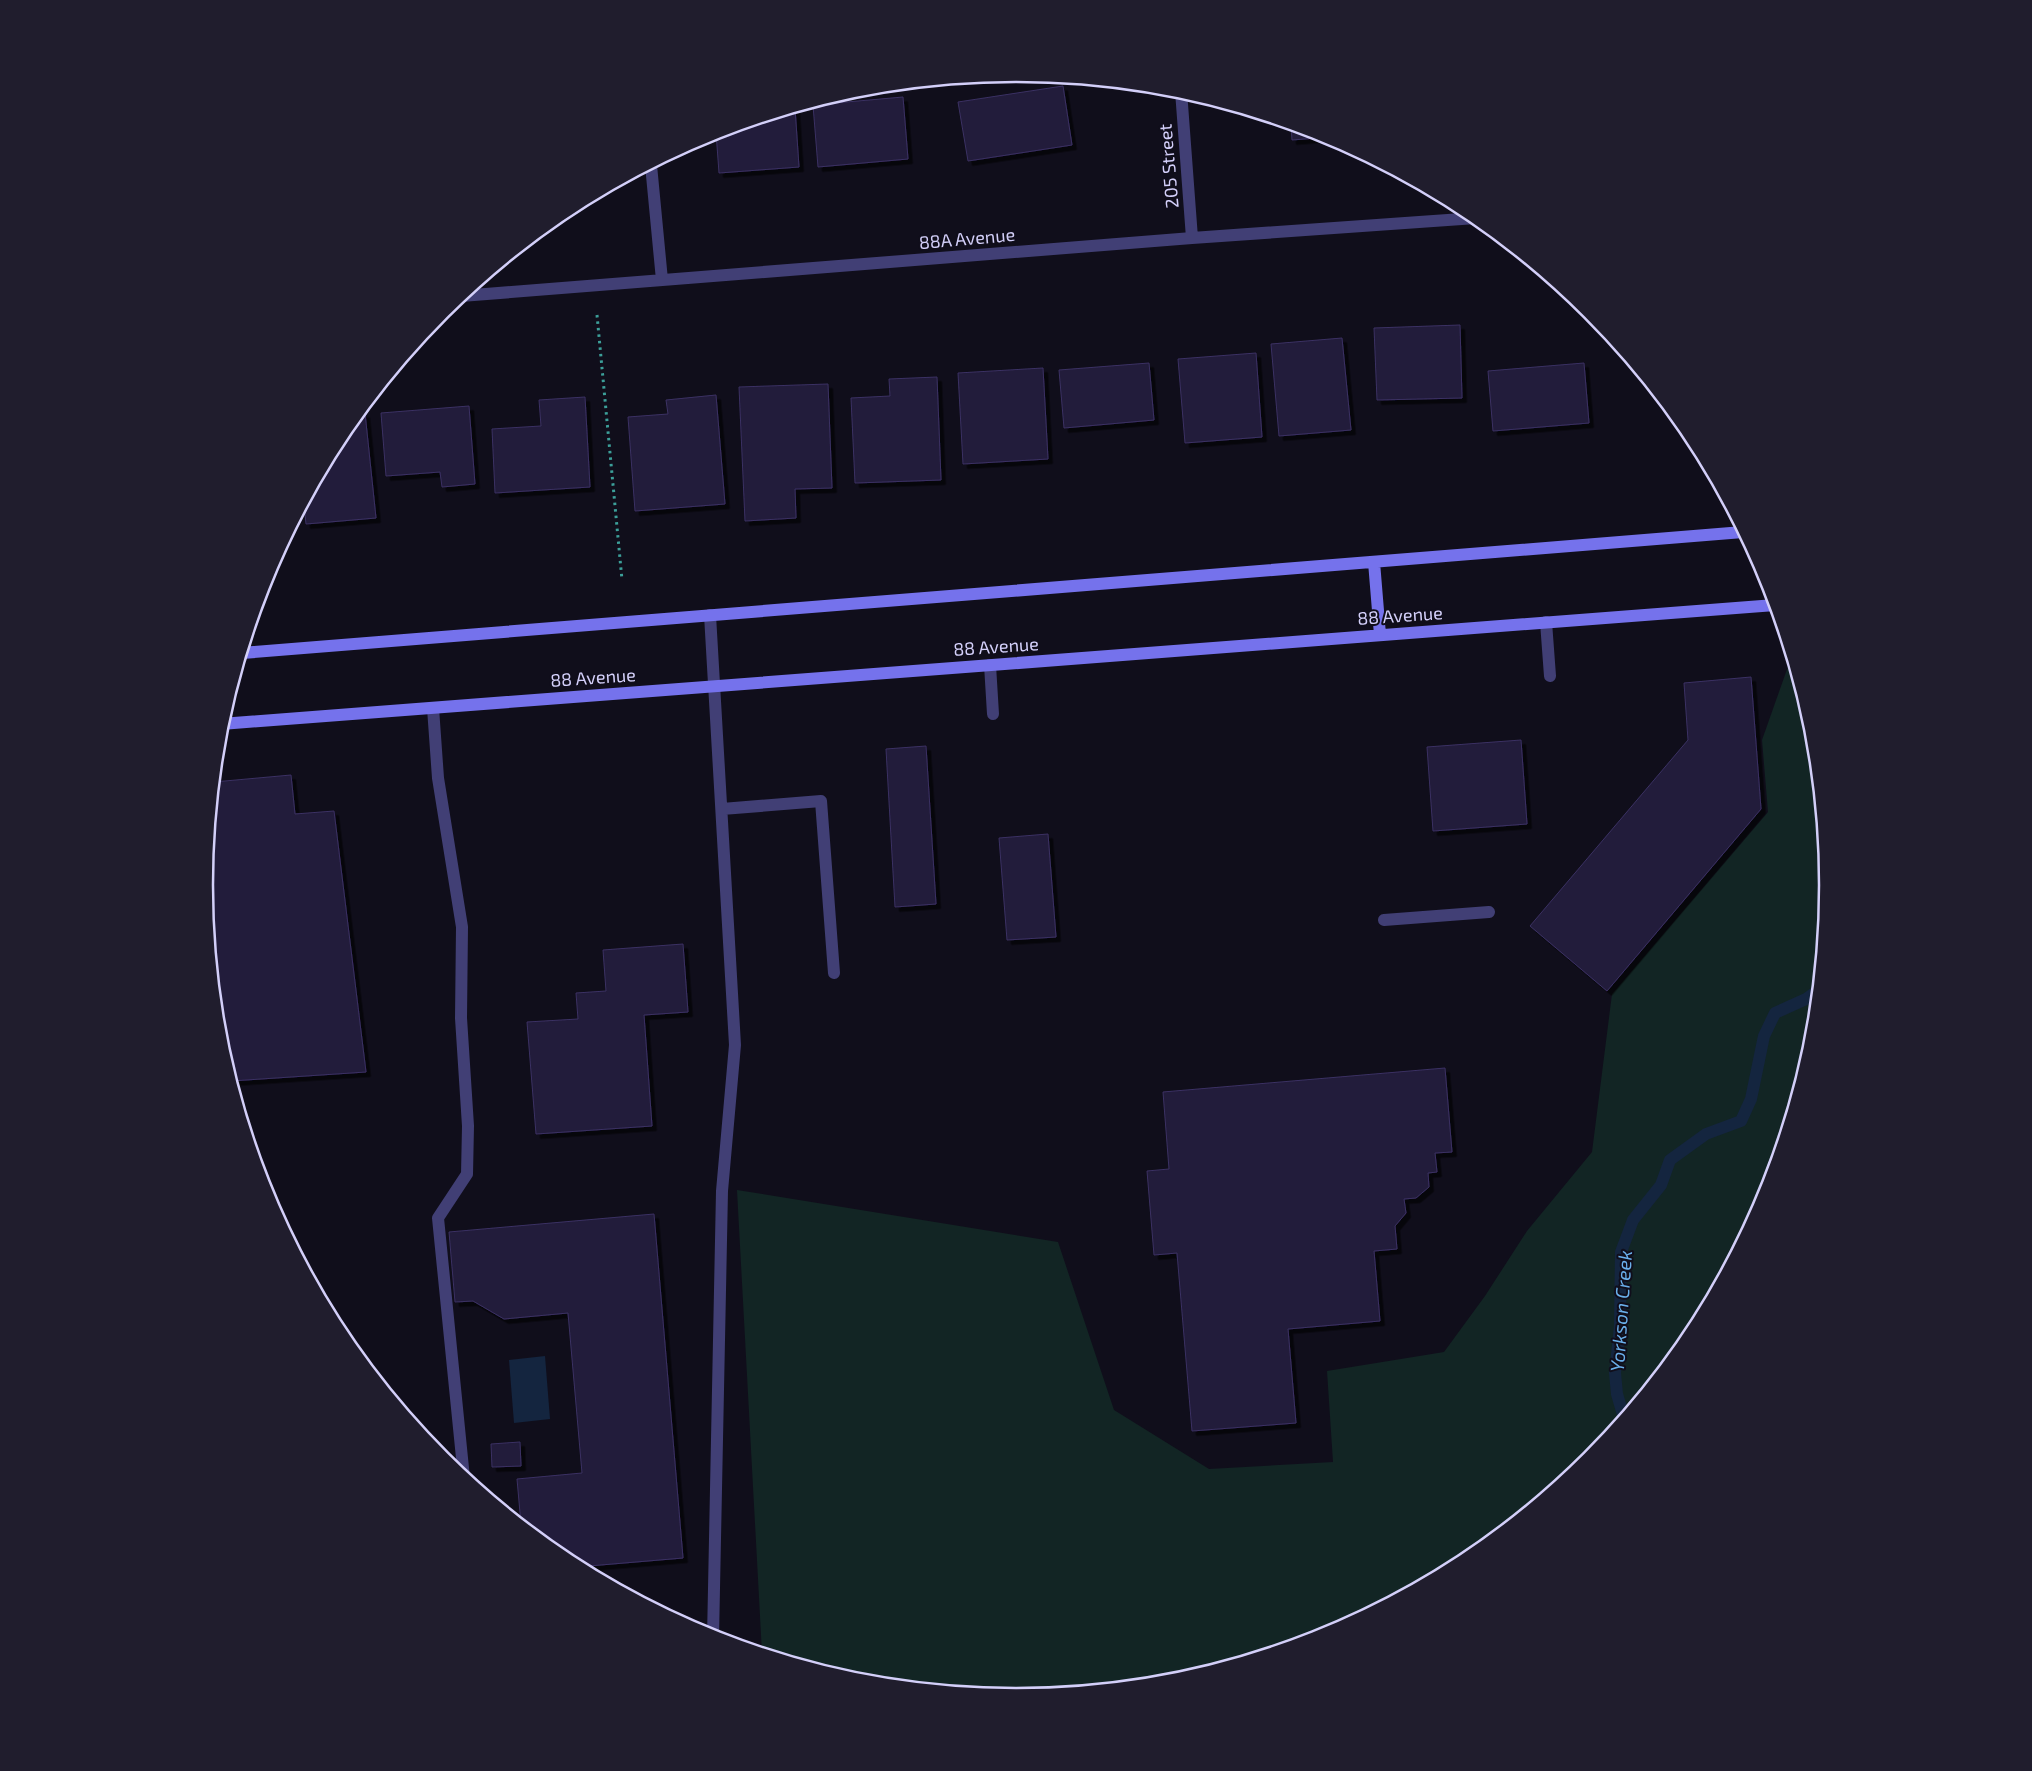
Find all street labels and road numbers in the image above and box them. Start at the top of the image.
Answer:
street label: 205 Street [1153,123,1183,209]
street label: 88A Avenue [918,223,1016,253]
street label: 88 Avenue [1356,601,1443,629]
street label: 88 Avenue [952,632,1039,660]
street label: 88 Avenue [549,663,636,691]

